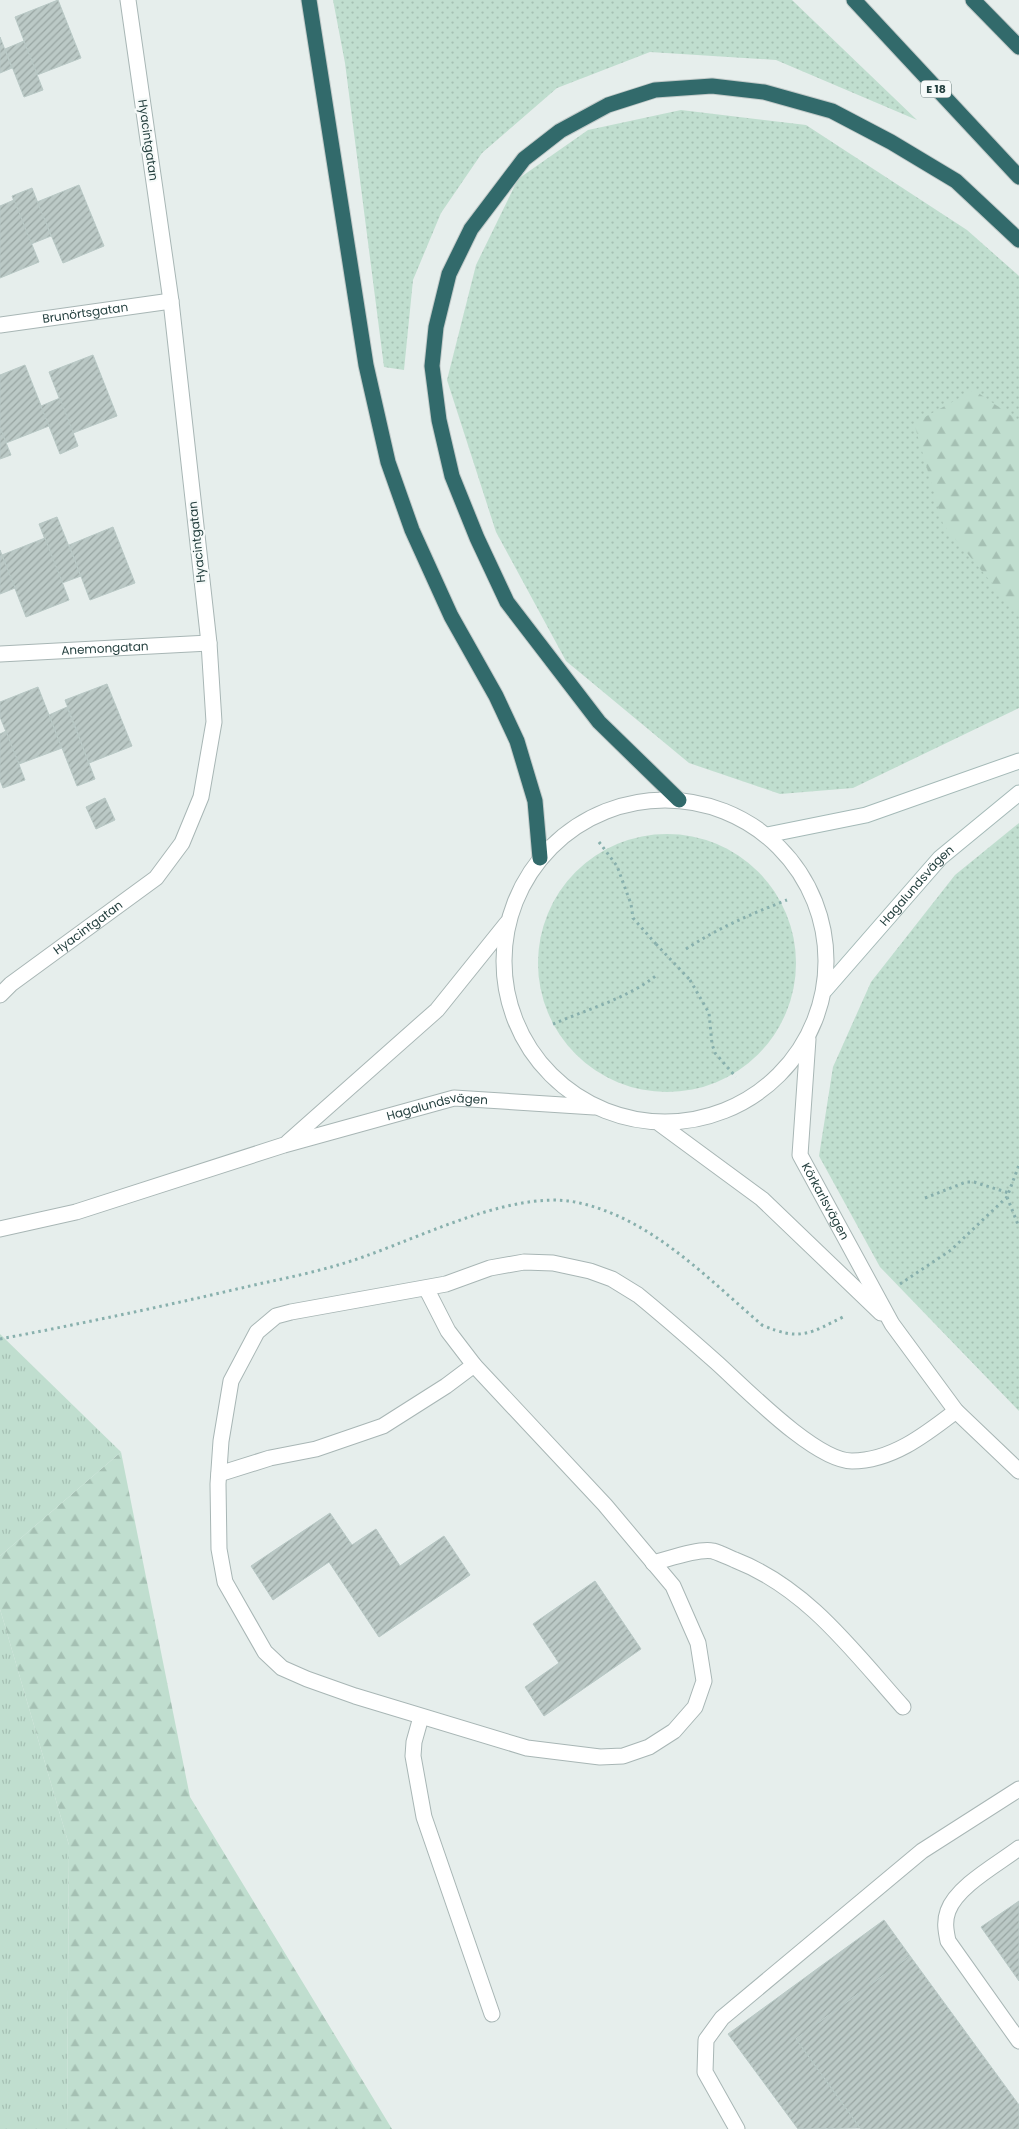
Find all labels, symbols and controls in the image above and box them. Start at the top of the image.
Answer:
road number: E 18 [921,80,951,98]
street label: Hyacintgatan [134,98,163,182]
street label: Brunörtsgatan [41,298,129,327]
street label: Hyacintgatan [184,500,209,584]
street label: Anemongatan [61,637,149,659]
street label: Hagalundsvägen [876,841,957,929]
street label: Hyacintgatan [50,896,126,958]
street label: Hagalundsvägen [385,1089,488,1124]
street label: Körkarlsvägen [798,1159,854,1243]

